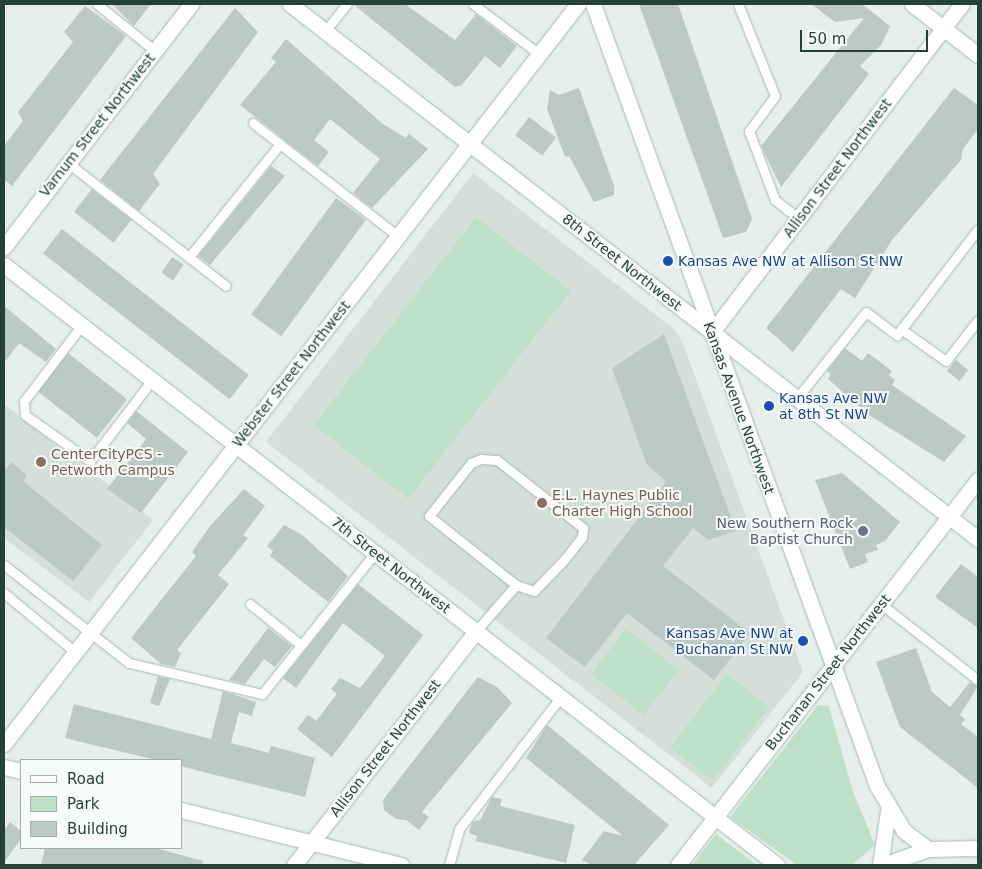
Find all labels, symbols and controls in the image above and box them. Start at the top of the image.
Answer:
scale bar [802,20,930,52]
text: 50 m [808,30,846,48]
street label: Varnum Street Northwest [36,50,158,200]
street label: Allison Street Northwest [779,95,895,241]
street label: 8th Street Northwest [559,210,685,314]
place label: Kansas Ave NW at Allison St NW [678,253,903,269]
marker: Kansas Ave NW at Allison St NW [662,255,674,267]
street label: Webster Street Northwest [229,297,353,451]
street label: Kansas Avenue Northwest [700,319,778,497]
place label: Kansas Ave NW at 8th St NW [779,390,887,422]
marker: Kansas Ave NW at 8th St NW [763,400,775,412]
place label: CenterCityPCS - Petworth Campus [51,446,175,478]
marker: CenterCityPCS - Petworth Campus [35,456,47,468]
place label: E.L. Haynes Public Charter High School [552,487,692,520]
marker: E.L. Haynes Public Charter High School [536,497,548,509]
street label: 7th Street Northwest [328,513,454,617]
place label: New Southern Rock Baptist Church [716,515,853,548]
marker: New Southern Rock Baptist Church [857,525,869,537]
street label: Buchanan Street Northwest [762,591,894,753]
place label: Kansas Ave NW at Buchanan St NW [666,625,793,658]
marker: Kansas Ave NW at Buchanan St NW [797,635,809,647]
street label: Allison Street Northwest [326,676,444,820]
legend [20,759,182,849]
text: Road [67,770,105,788]
text: Park [67,795,99,813]
text: Building [67,820,128,838]

